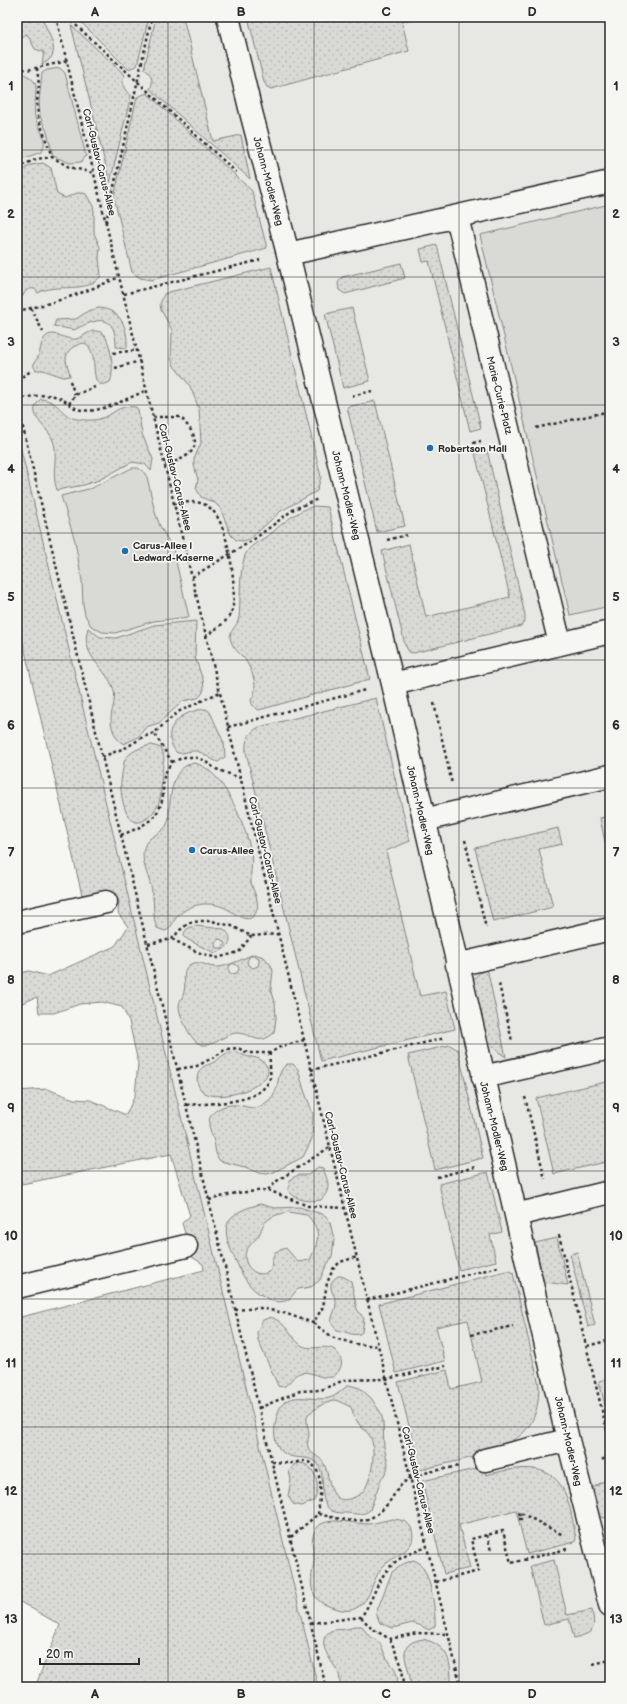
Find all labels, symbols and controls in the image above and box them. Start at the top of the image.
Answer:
text: A [90,4,99,20]
text: B [236,4,246,20]
text: C [381,4,391,20]
text: D [527,4,537,20]
text: 1 [8,78,14,94]
text: 1 [613,78,619,94]
street label: Carl-Gustav-Carus-Allee [80,107,118,217]
street label: Johann-Modler-Weg [250,135,286,227]
text: 2 [7,206,15,222]
text: 2 [612,206,620,222]
text: 3 [7,334,15,350]
text: 3 [612,334,620,350]
street label: Marie-Curie-Platz [484,355,515,436]
street label: Carl-Gustav-Carus-Allee [156,422,194,532]
marker: Robertson Hall [425,443,435,453]
place label: Robertson Hall [438,443,507,455]
street label: Johann-Modler-Weg [329,449,363,541]
text: 4 [7,461,15,477]
text: 4 [612,461,620,477]
place label: Carus-Allee | Ledward-Kaserne [133,540,214,564]
marker: Carus-Allee | Ledward-Kaserne [120,546,130,556]
text: 5 [7,589,15,605]
text: 5 [612,589,620,605]
text: 6 [7,717,15,733]
text: 6 [612,717,620,733]
street label: Johann-Modler-Weg [404,764,436,857]
street label: Carl-Gustav-Carus-Allee [246,795,284,905]
text: 7 [7,845,15,861]
marker: Carus-Allee [187,845,197,855]
place label: Carus-Allee [200,845,254,857]
text: 7 [612,845,620,861]
text: 8 [7,972,15,988]
text: 8 [612,972,620,988]
street label: Johann-Modler-Weg [477,1080,511,1172]
text: 9 [7,1100,15,1116]
text: 9 [612,1100,620,1116]
street label: Carl-Gustav-Carus-Allee [322,1110,360,1220]
text: 10 [4,1228,18,1244]
text: 10 [609,1228,623,1244]
text: 11 [6,1355,16,1371]
text: 11 [611,1355,621,1371]
street label: Johann-Modler-Weg [552,1395,584,1488]
street label: Carl-Gustav-Carus-Allee [399,1425,437,1535]
text: 12 [4,1483,18,1499]
text: 12 [609,1483,623,1499]
text: 13 [4,1611,18,1627]
text: 13 [609,1611,623,1627]
scale bar [40,1640,139,1666]
text: 20 m [46,1647,73,1662]
text: A [90,1686,99,1702]
text: B [236,1686,246,1702]
text: C [381,1686,391,1702]
text: D [527,1686,537,1702]

